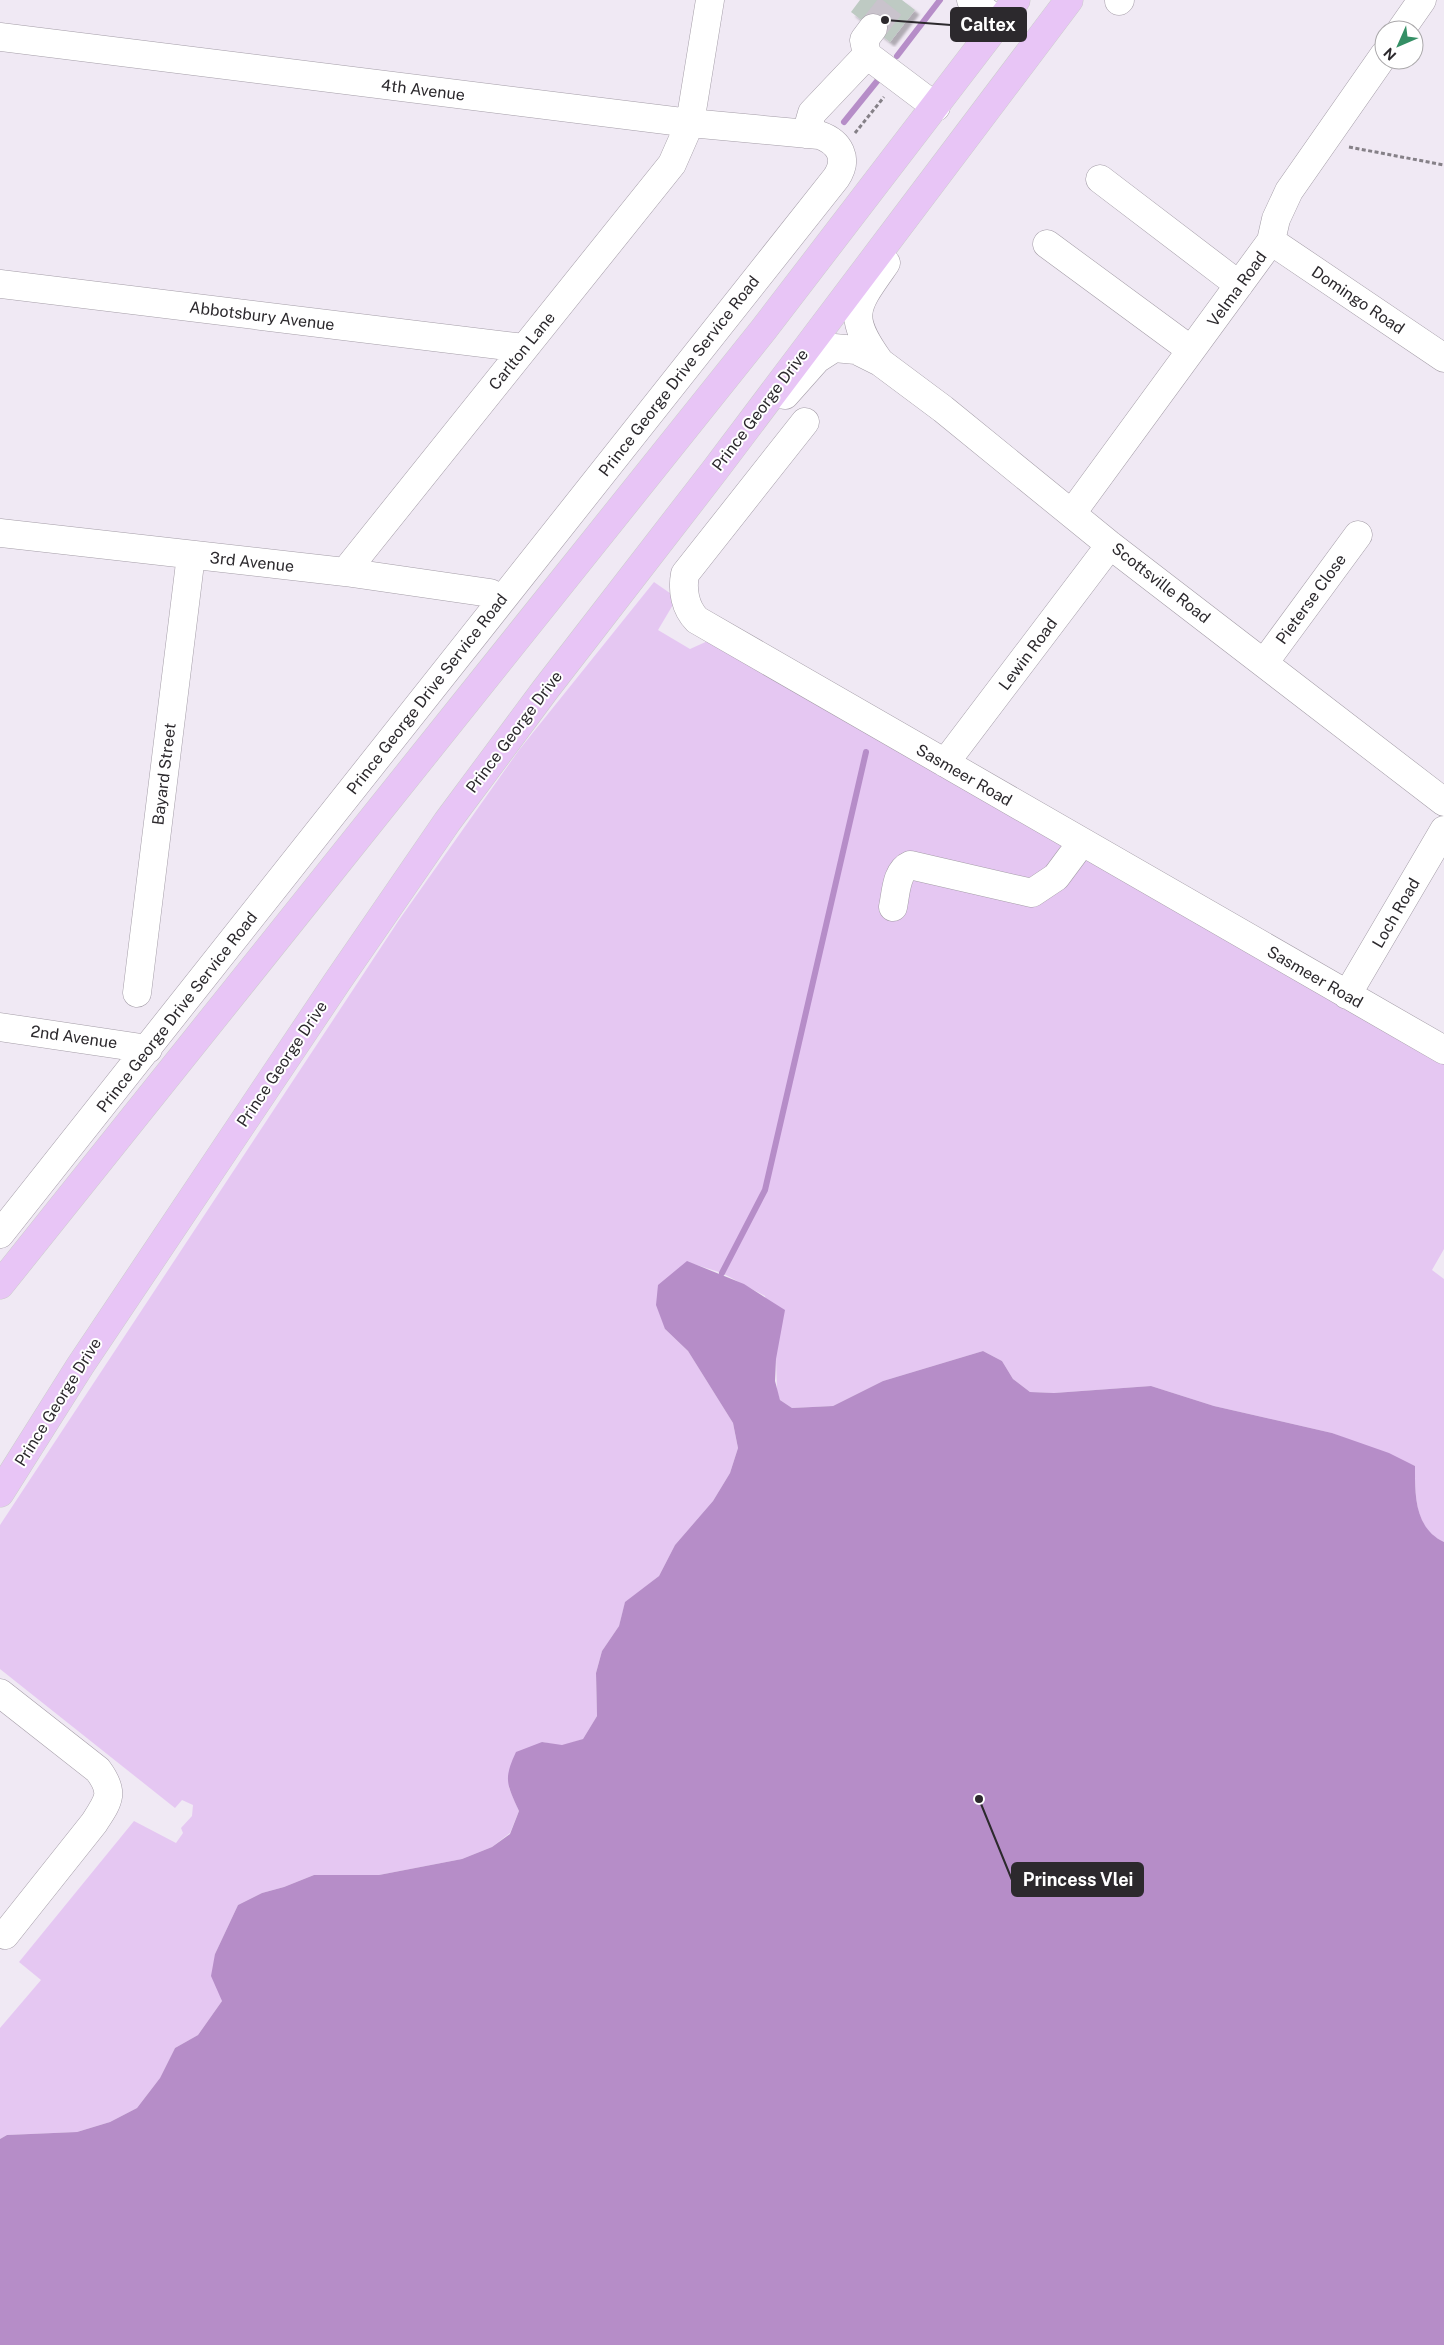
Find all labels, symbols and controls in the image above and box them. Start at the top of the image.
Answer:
callout: Caltex [951,8,1026,41]
text: Caltex [960,14,1016,35]
north arrow [1374,20,1424,70]
text: N [1380,45,1399,64]
street label: 4th Avenue [380,75,466,105]
street label: Velma Road [1203,248,1271,330]
street label: Domingo Road [1308,262,1408,338]
street label: Prince George Drive Service Road [595,272,763,480]
street label: Abbotsbury Avenue [188,298,336,334]
street label: Carlton Lane [485,308,559,394]
street label: Prince George Drive [708,345,812,475]
street label: Scottsville Road [1108,539,1214,627]
street label: 3rd Avenue [209,548,295,576]
street label: Pieterse Close [1272,550,1350,648]
street label: Prince George Drive Service Road [343,590,511,798]
street label: Lewin Road [995,614,1061,694]
street label: Prince George Drive [462,667,566,797]
street label: Bayard Street [148,722,180,826]
street label: Sasmeer Road [913,740,1015,810]
street label: Loch Road [1368,875,1424,951]
street label: Prince George Drive Service Road [93,908,261,1116]
street label: Sasmeer Road [1264,942,1366,1012]
street label: Prince George Drive [233,997,331,1131]
street label: 2nd Avenue [30,1022,118,1052]
street label: Prince George Drive [11,1334,105,1470]
callout: Princess Vlei [1012,1863,1143,1896]
text: Princess Vlei [1023,1869,1133,1890]

